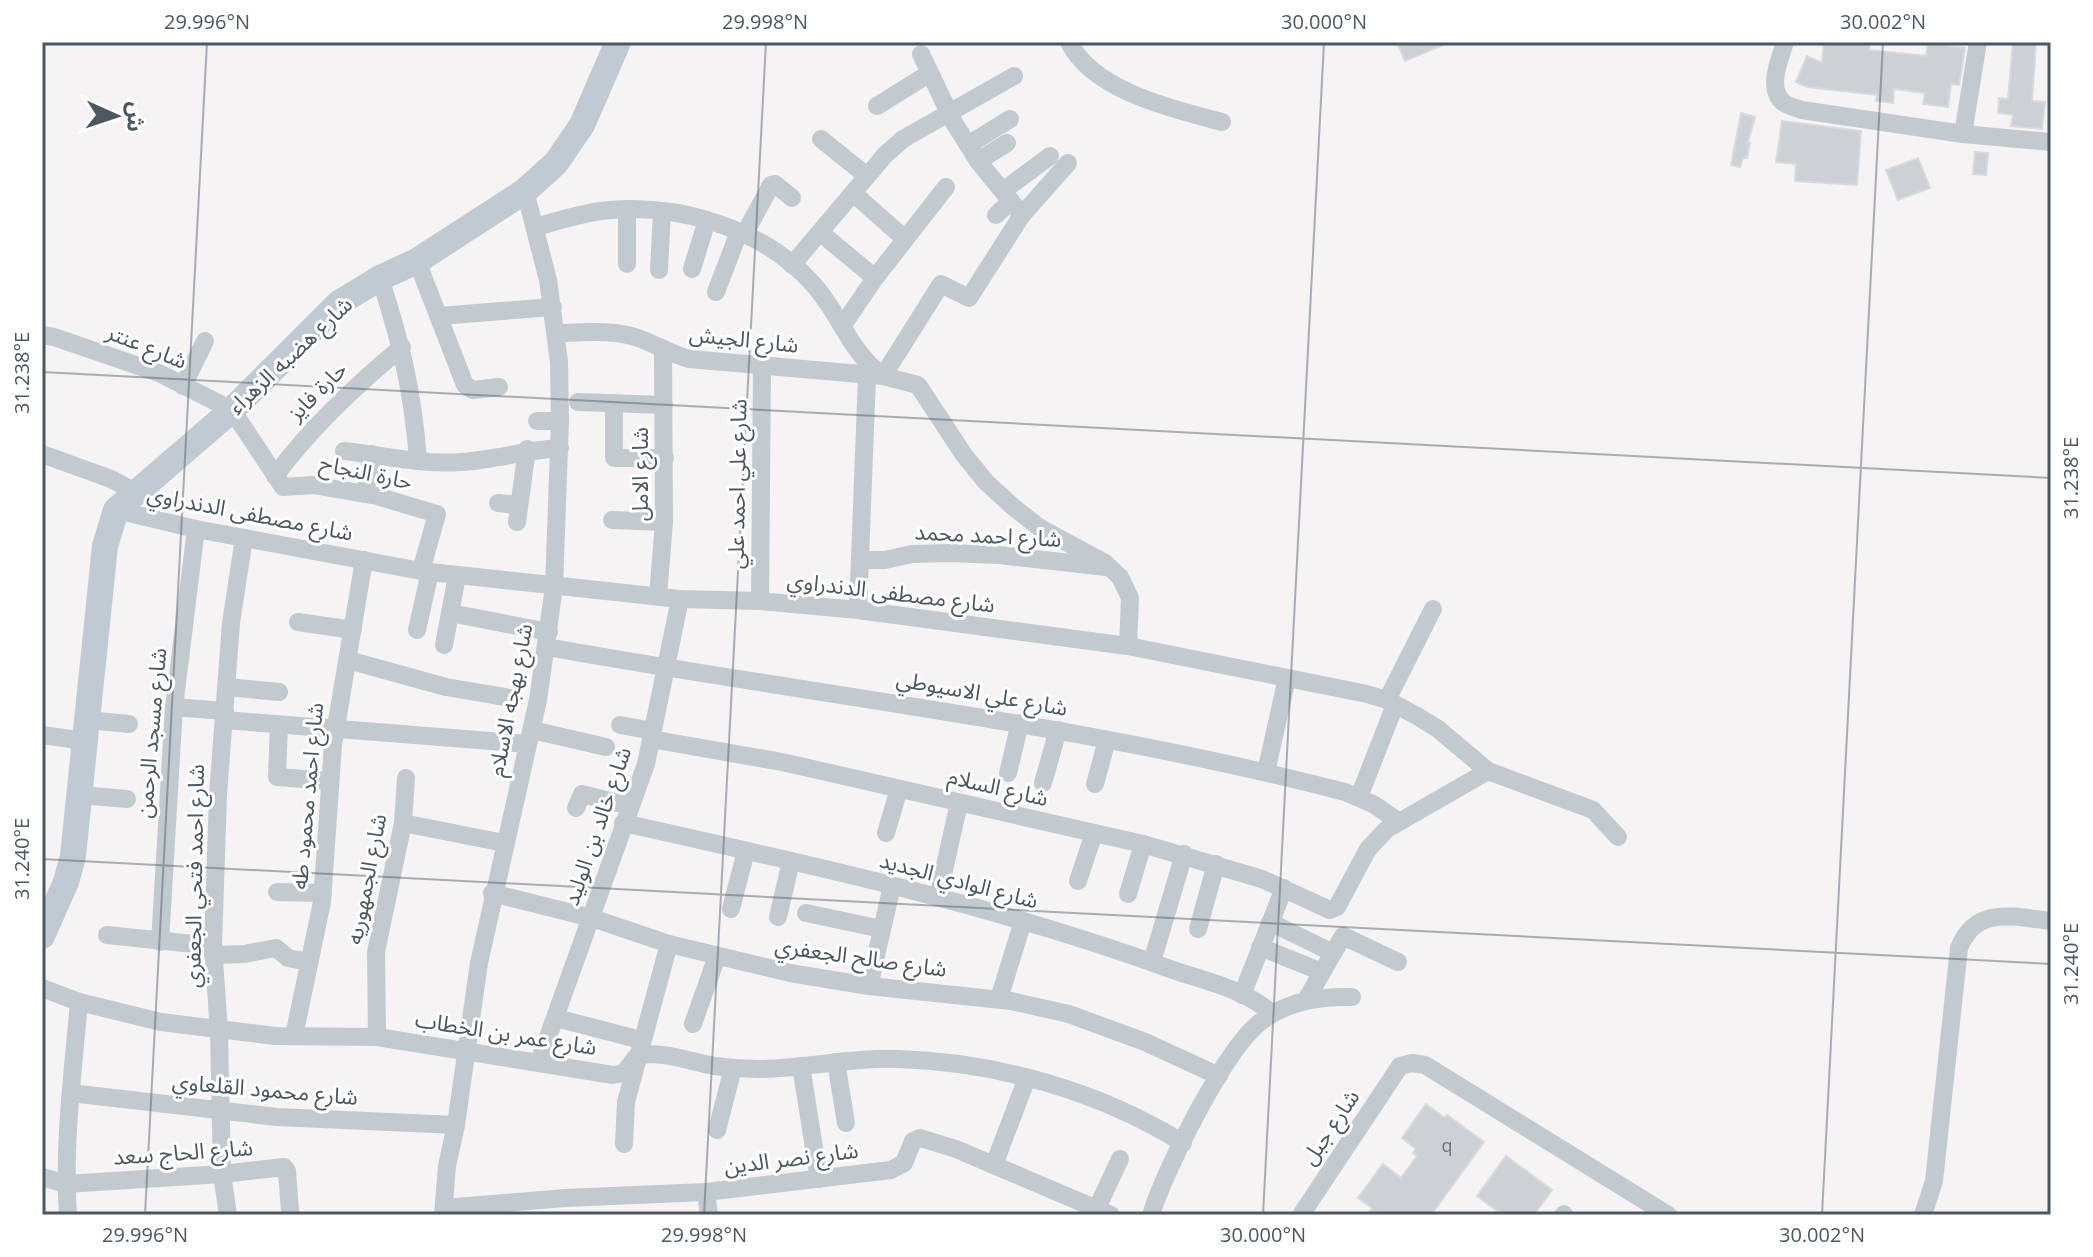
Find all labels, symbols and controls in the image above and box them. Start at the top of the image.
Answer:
text: 29.996°N [164,8,250,35]
text: 29.998°N [722,8,808,35]
text: 30.000°N [1281,8,1367,35]
text: 30.002°N [1840,8,1926,35]
north arrow [76,76,156,156]
text: ش [121,101,153,133]
street label: شارع هضبه الزهراء [221,289,360,422]
street label: شارع عنتر [101,315,192,378]
street label: شارع الجيش [688,317,800,362]
text: 31.238°E [8,332,35,414]
street label: حارة فايز [279,354,353,427]
street label: شارع علي احمد علي [720,399,756,569]
street label: شارع الامل [624,427,657,521]
text: 31.238°E [2057,437,2084,519]
street label: حارة النجاح [316,447,415,498]
street label: شارع مصطفى الدندراوي [144,477,356,550]
street label: شارع احمد محمد [914,515,1062,556]
street label: شارع مصطفى الدندراوي [785,563,997,622]
street label: شارع بهجه الاسلام [479,621,541,779]
street label: شارع مسجد الرحمن [128,647,175,820]
street label: شارع علي الاسيوطي [894,662,1070,725]
street label: شارع احمد محمود طه [283,701,332,891]
street label: شارع خالد بن الوليد [555,742,640,910]
street label: شارع السلام [944,760,1051,815]
street label: شارع احمد فتحي الجعفري [176,764,213,988]
street label: شارع الجمهوريه [338,811,395,947]
text: 31.240°E [8,818,35,900]
street label: شارع الوادي الجديد [876,843,1042,918]
text: 31.240°E [2057,923,2084,1005]
street label: شارع صالح الجعفري [773,929,949,986]
street label: شارع عمر بن الخطاب [413,1003,599,1064]
street label: شارع محمود القلعاوي [171,1065,359,1114]
street label: شارع جبل [1293,1083,1368,1172]
street label: شارع الحاج سعد [112,1131,254,1174]
house number: q [1441,1133,1453,1157]
street label: شارع نصر الدين [722,1134,860,1183]
text: 29.996°N [102,1221,188,1248]
text: 29.998°N [661,1221,747,1248]
text: 30.000°N [1220,1221,1306,1248]
text: 30.002°N [1779,1221,1865,1248]

